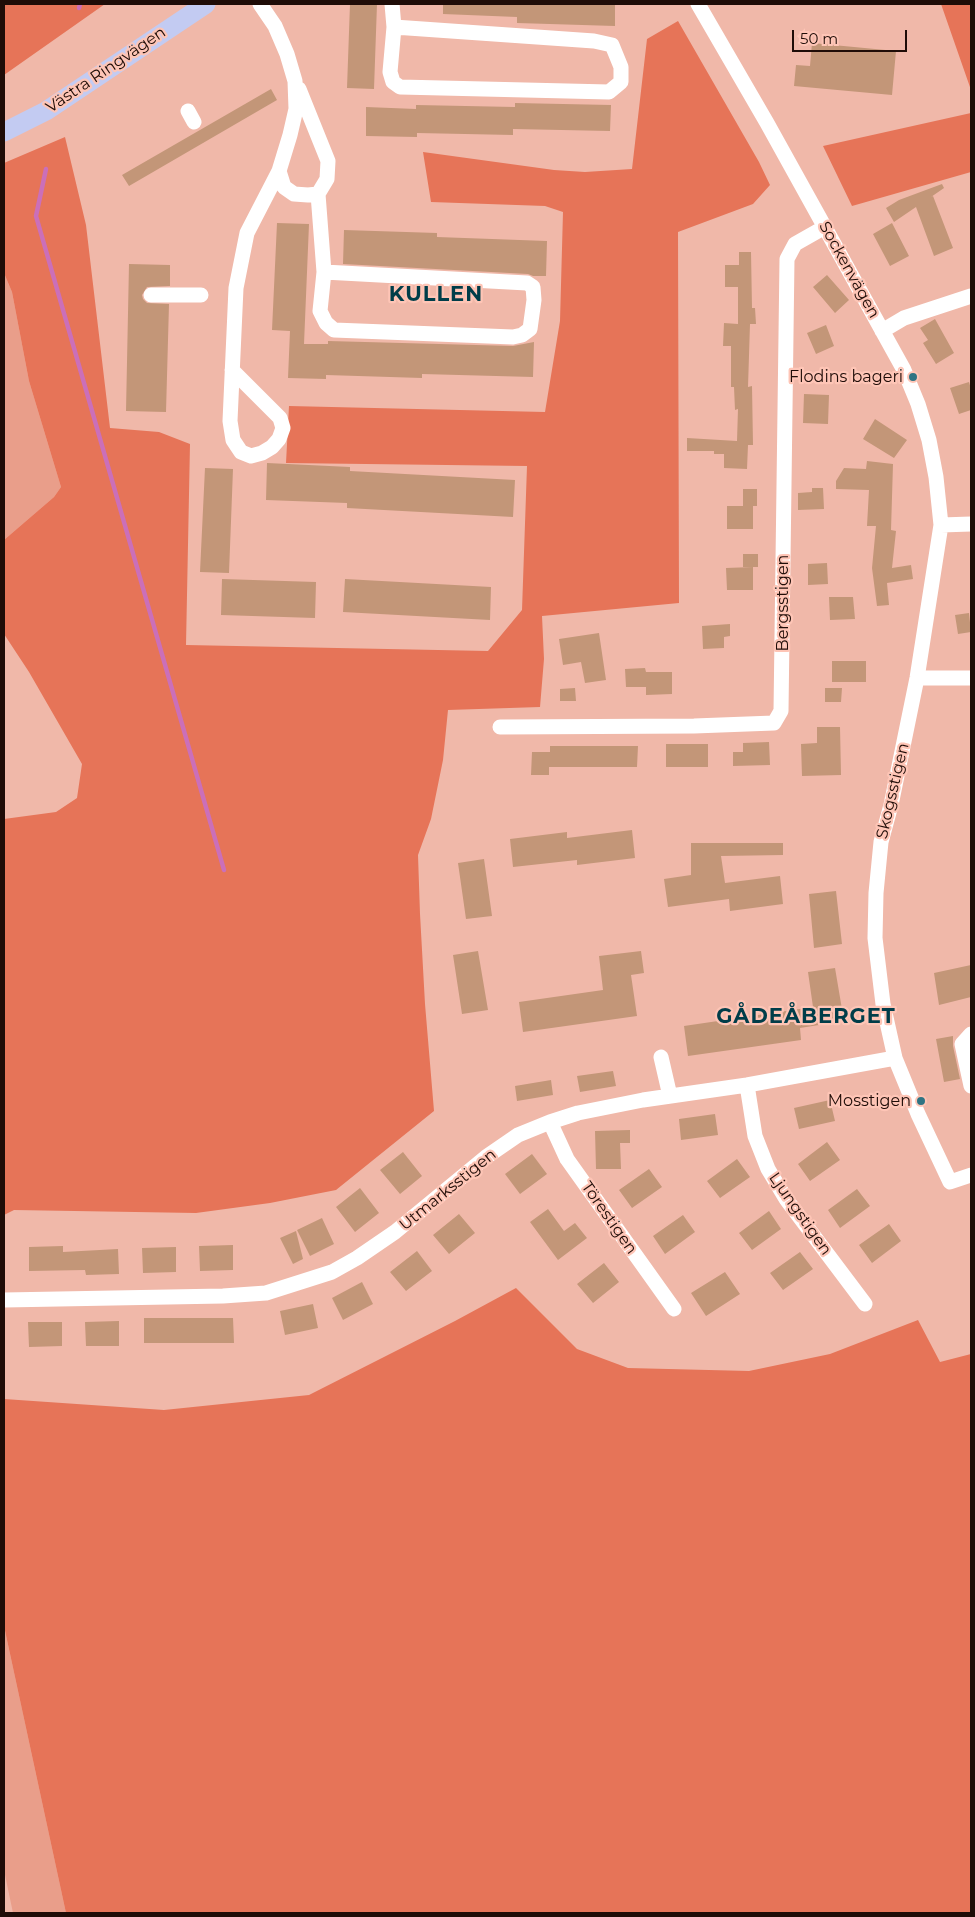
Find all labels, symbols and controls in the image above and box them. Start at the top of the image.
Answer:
scale bar [795,20,910,52]
street label: Västra Ringvägen [42,23,170,117]
text: 50 m [800,29,838,48]
street label: Sockenvägen [815,218,883,322]
district label: KULLEN [388,282,484,308]
place label: Flodins bageri [789,367,903,387]
marker: Flodins bageri [907,371,919,383]
street label: Bergsstigen [773,555,793,651]
street label: Skogsstigen [873,741,913,841]
district label: GÅDEÅBERGET [715,1004,897,1030]
place label: Mosstigen [828,1091,911,1111]
marker: Mosstigen [915,1095,927,1107]
street label: Utmarksstigen [396,1145,500,1235]
street label: Ljungstigen [764,1169,836,1259]
street label: Törestigen [577,1178,641,1258]

